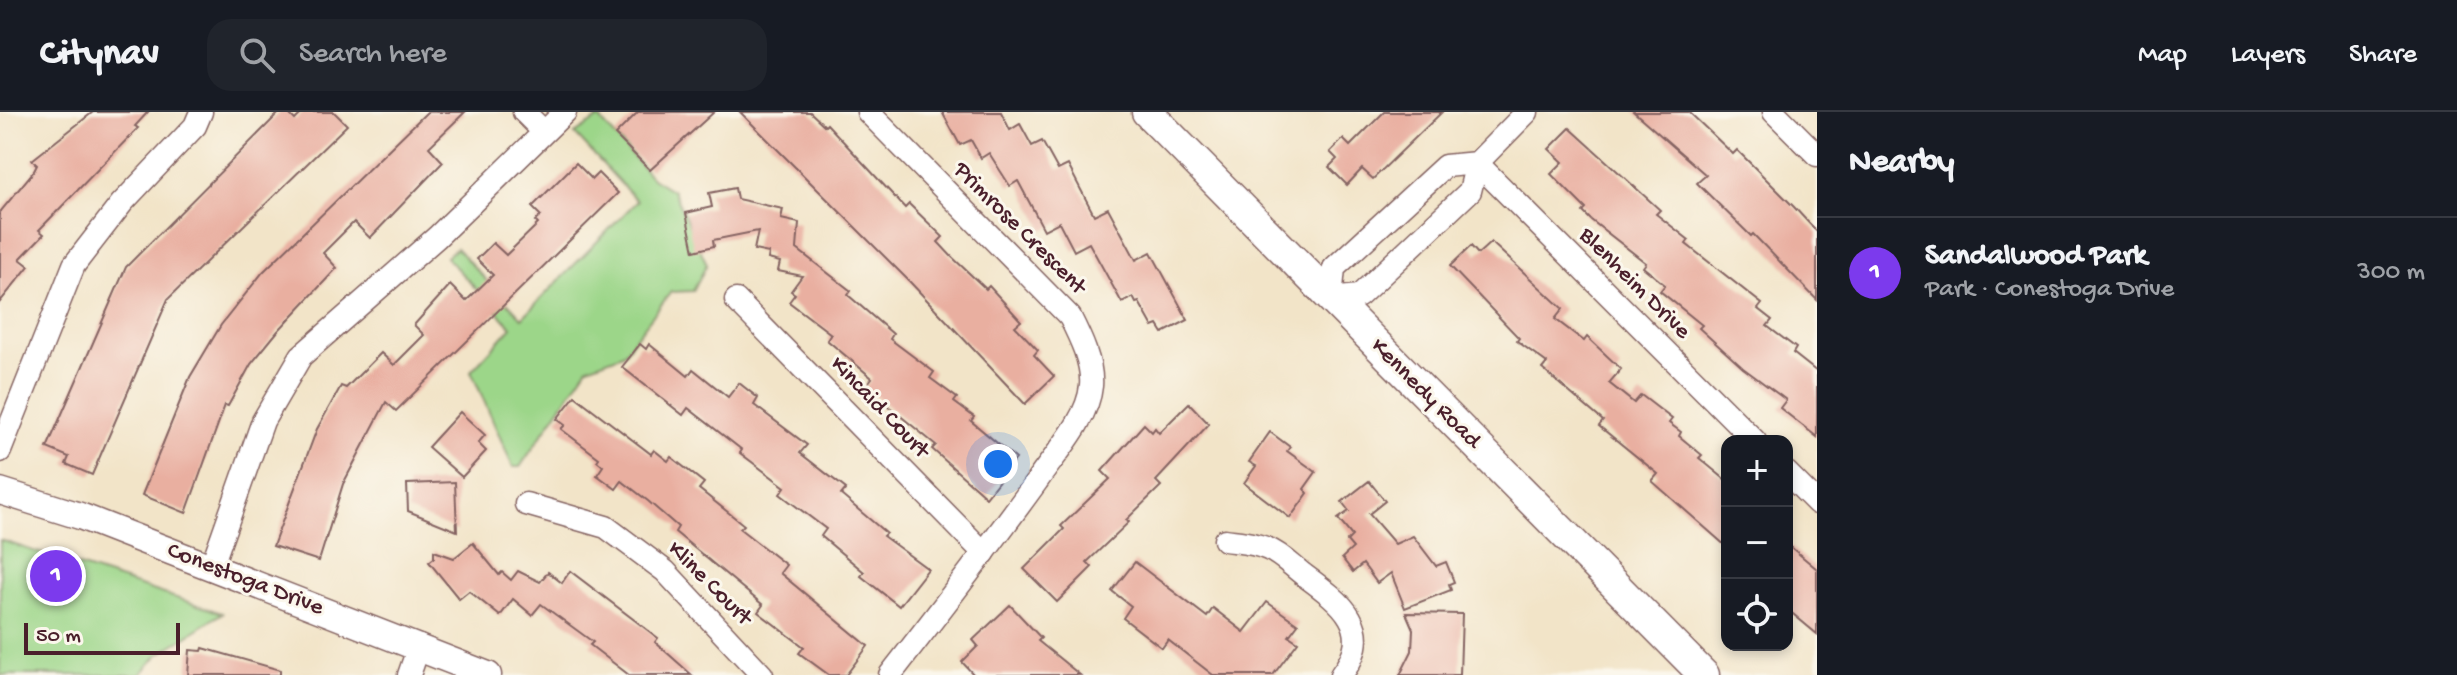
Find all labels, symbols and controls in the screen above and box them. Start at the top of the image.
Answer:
search box [207,19,767,91]
text: Citynav [40,33,159,77]
icon: search [235,33,279,77]
text: Search here [299,38,447,73]
text: Map [2138,39,2187,72]
text: Layers [2231,39,2305,72]
text: Share [2349,39,2417,72]
text: Nearby [1849,144,1954,184]
street label: Primrose Crescent [946,156,1093,303]
street label: Blenheim Drive [1571,221,1697,347]
text: Sandalwood Park [1925,240,2147,275]
text: 1 [1870,258,1880,289]
text: 300 m [2357,258,2425,289]
text: Park · Conestoga Drive [1925,275,2174,306]
street label: Kennedy Road [1364,333,1488,457]
street label: Kincaid Court [823,351,937,467]
map controls [1721,435,1793,651]
button: + [1721,435,1793,507]
your location [978,444,1018,484]
button: − [1721,507,1793,579]
street label: Kline Court [660,535,759,634]
street label: Conestoga Drive [163,537,328,623]
pin: 1 [30,546,82,606]
button: locate [1721,579,1793,651]
scale bar [24,619,180,655]
text: 50 m [36,624,81,650]

